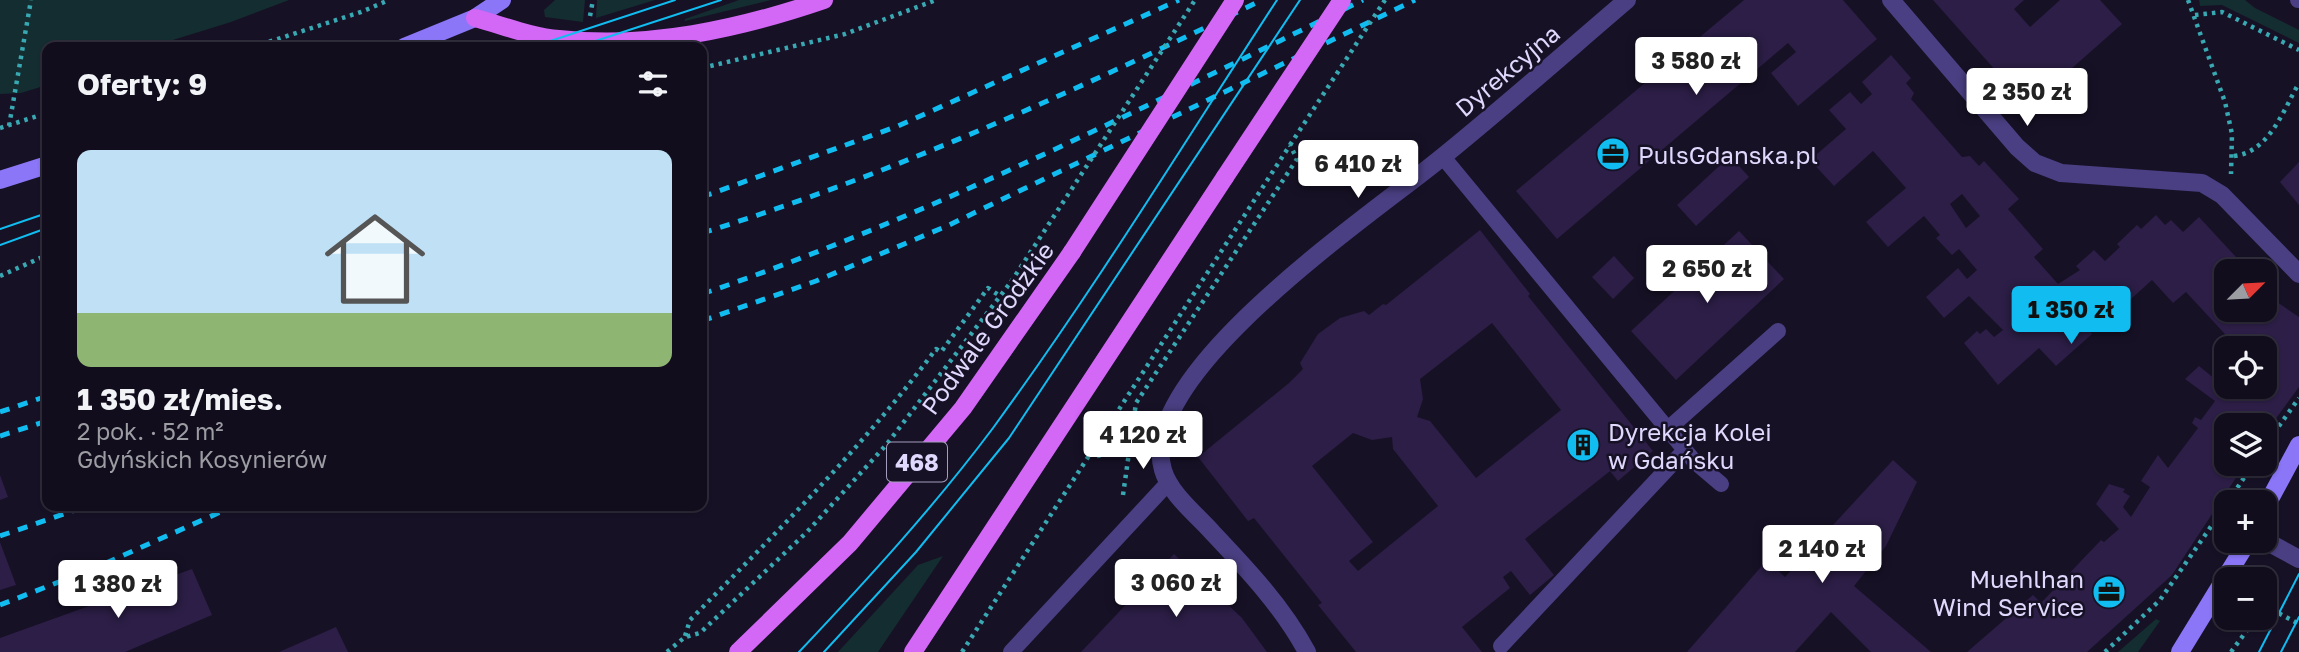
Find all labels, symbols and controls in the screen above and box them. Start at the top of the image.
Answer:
street label: Dyrekcyjna [1449,18,1565,122]
pin: 3 580 zł [1624,38,1768,97]
text: 3 580 zł [1651,46,1741,74]
icon: filters [634,65,672,103]
text: Oferty: 9 [77,66,207,102]
pin: 2 350 zł [1955,68,2099,128]
text: 2 350 zł [1983,77,2071,105]
office icon: PulsGdanska.pl [1594,135,1632,173]
pin: 6 410 zł [1286,140,1430,200]
place label: PulsGdanska.pl [1638,140,1818,169]
text: 6 410 zł [1314,149,1402,177]
icon: home [312,196,438,322]
street label: Podwale Grodzkie [915,236,1059,420]
pin: 2 650 zł [1635,246,1779,305]
text: 2 650 zł [1662,254,1752,282]
north arrow [2214,259,2277,322]
map controls [2214,259,2277,630]
pin: 1 350 zł [1999,286,2143,346]
text: 1 350 zł [2028,295,2114,323]
button: locate [2214,336,2277,399]
text: 1 350 zł/mies. [77,381,283,417]
pin: 4 120 zł [1071,412,1215,471]
button: layers [2214,413,2277,476]
text: 2 pok. · 52 m² [77,417,224,445]
place label: Dyrekcja Kolei w Gdańsku [1608,417,1772,474]
text: 4 120 zł [1099,420,1187,448]
building icon: Dyrekcja Kolei w Gdańsku [1564,426,1602,464]
road number: 468 [887,442,947,482]
text: Gdyńskich Kosynierów [77,445,327,473]
button: + [2214,490,2277,553]
pin: 2 140 zł [1750,526,1894,585]
text: 2 140 zł [1778,534,1866,562]
pin: 1 380 zł [46,560,190,620]
pin: 3 060 zł [1104,560,1248,619]
place label: Muehlhan Wind Service [1933,564,2084,621]
button: − [2214,567,2277,630]
text: 3 060 zł [1131,568,1221,596]
text: 1 380 zł [74,569,162,597]
office icon: Muehlhan Wind Service [2090,573,2128,611]

